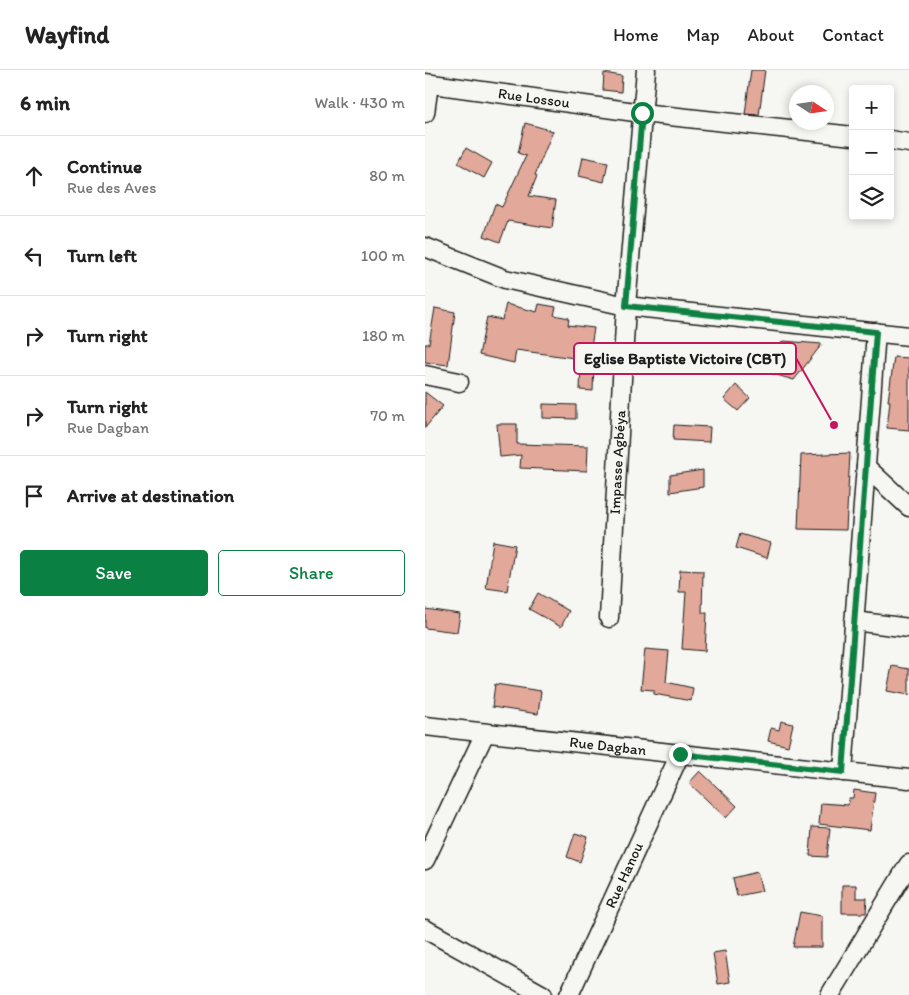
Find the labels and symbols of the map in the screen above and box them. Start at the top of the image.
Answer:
street label: Rue Lossou [497,84,571,112]
north arrow [789,85,834,130]
route start [631,102,654,125]
callout: Eglise Baptiste Victoire (CBT) [574,343,796,374]
text: Eglise Baptiste Victoire (CBT) [584,349,786,369]
street label: Impasse Agbéya [606,409,629,515]
street label: Rue Dagban [569,733,648,759]
route end [669,743,692,766]
street label: Rue Hanou [601,839,647,911]

